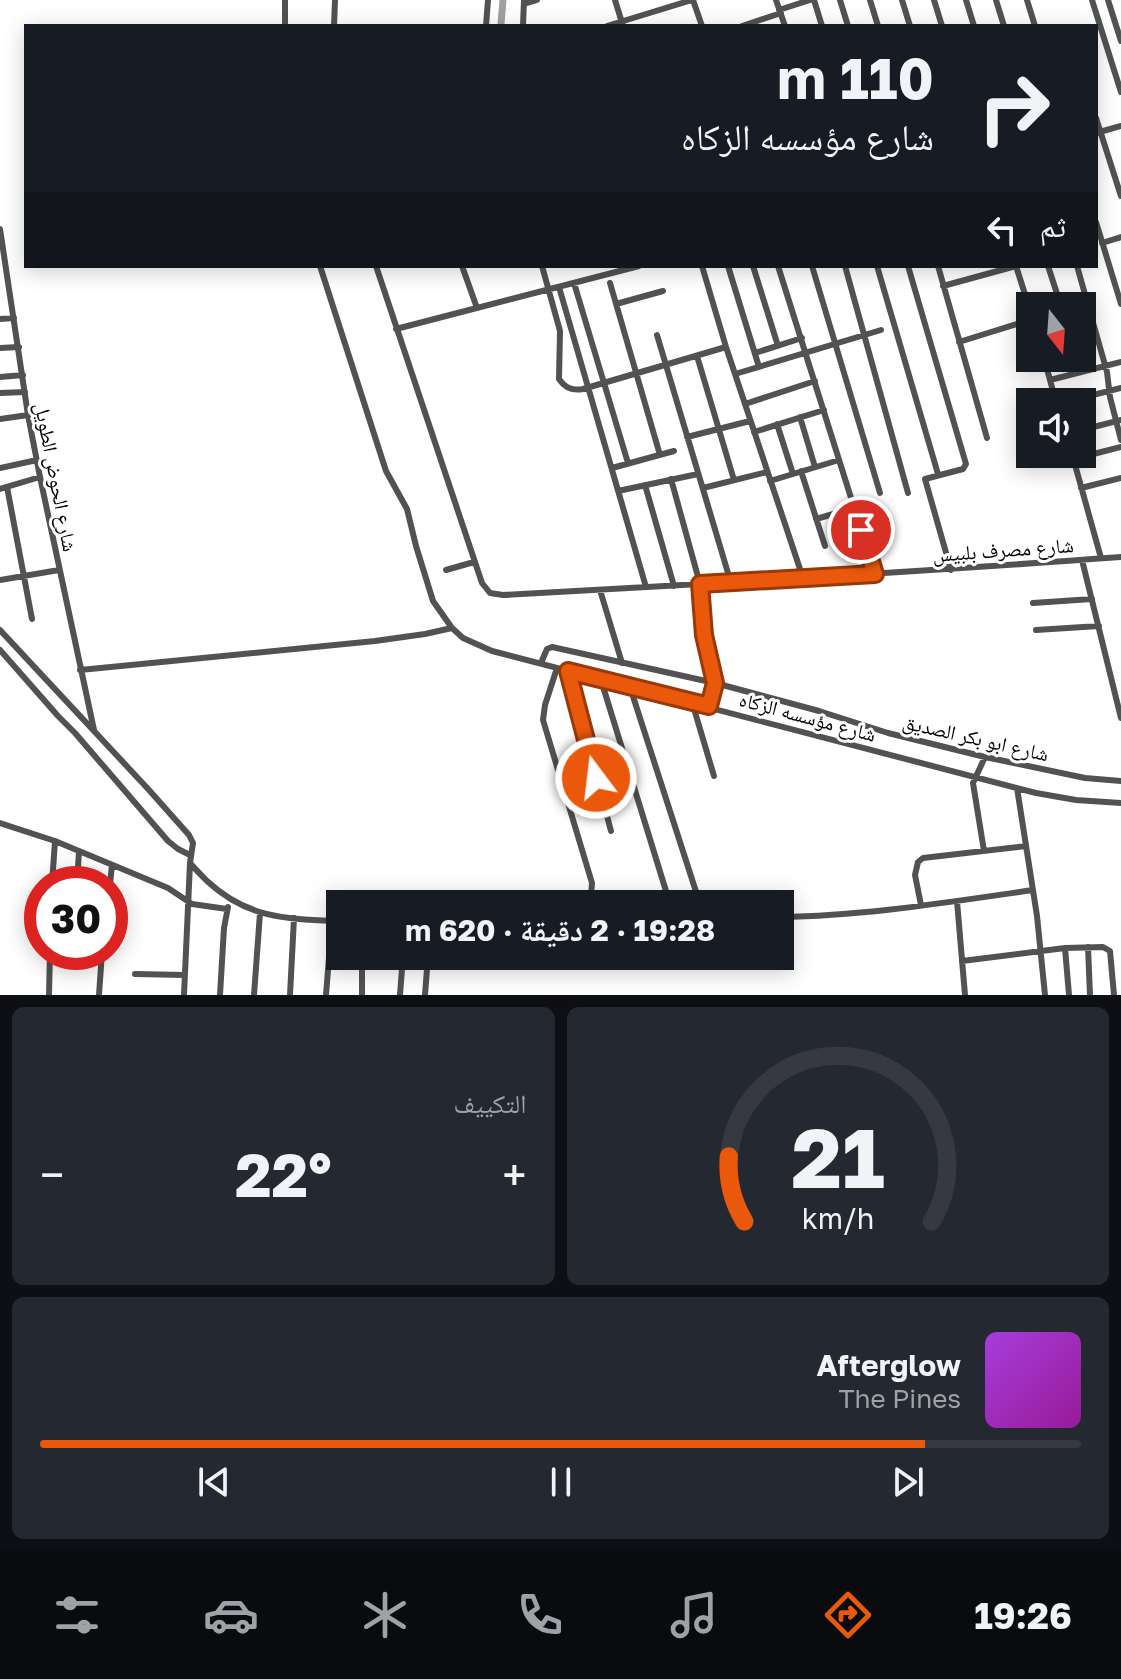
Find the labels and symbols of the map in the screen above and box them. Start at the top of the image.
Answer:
north arrow [1016,292,1096,372]
street label: شارع الحوض الطويل [29,400,83,554]
pin [827,496,895,564]
street label: شارع مصرف بلبيس [932,532,1075,568]
street label: شارع مؤسسه الزكاه [736,686,879,748]
street label: شارع ابو بكر الصديق [900,709,1051,767]
position arrow [554,736,638,820]
speed limit sign: 30 [24,866,128,970]

